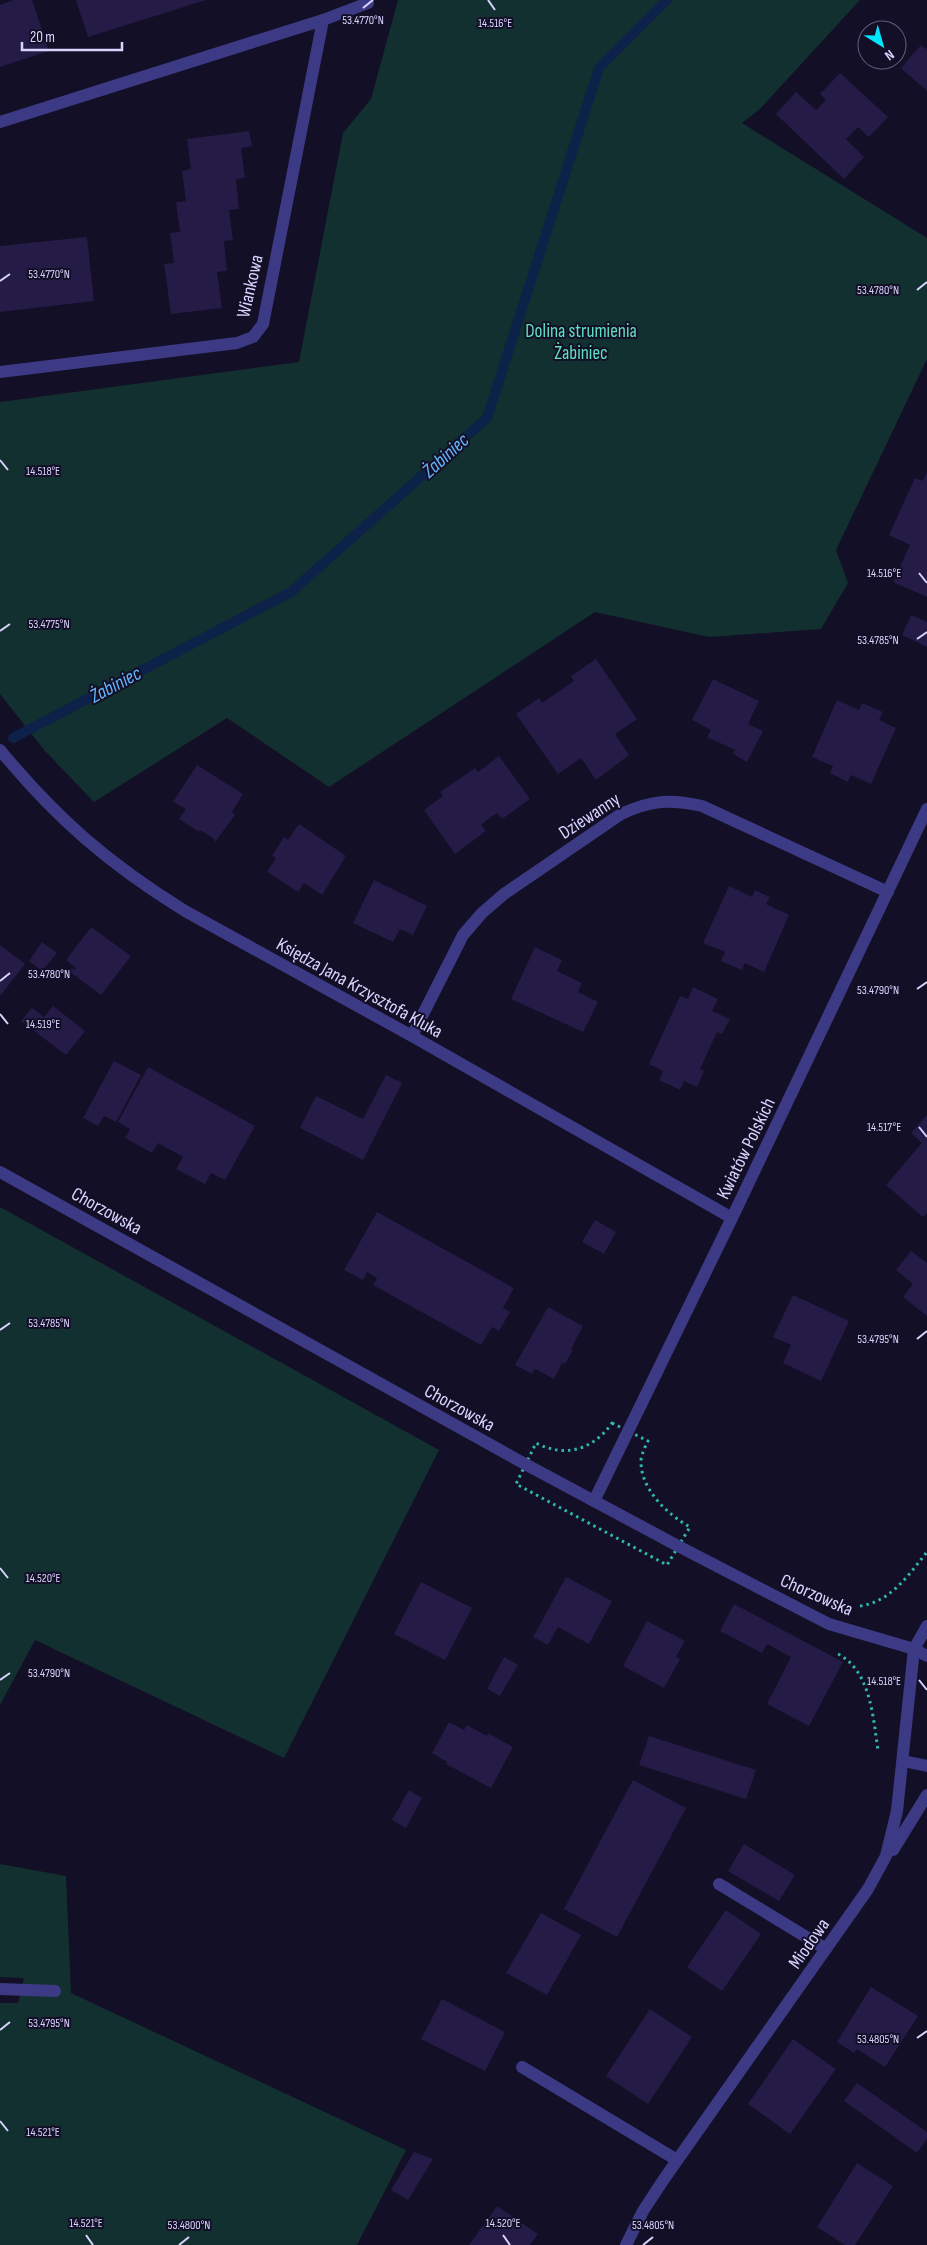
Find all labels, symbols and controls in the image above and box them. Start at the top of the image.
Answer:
text: 53.4770°N [342,13,384,28]
text: 14.516°E [478,16,512,31]
scale bar [22,20,122,52]
north arrow [857,20,907,70]
text: 20 m [30,28,55,47]
text: N [881,46,898,64]
street label: Wiankowa [232,253,269,320]
text: 53.4770°N [28,267,70,282]
text: 53.4780°N [857,283,899,298]
park label: Dolina strumienia Żabiniec [525,320,637,365]
water label: Żabiniec [416,428,474,484]
text: 14.518°E [26,464,60,479]
text: 14.516°E [867,566,901,581]
text: 53.4775°N [28,617,70,632]
text: 53.4785°N [857,633,899,648]
water label: Żabiniec [85,661,146,709]
street label: Dziewanny [555,788,625,845]
street label: Księdza Jana Krzysztofa Kluka [272,933,446,1044]
text: 53.4780°N [28,967,70,982]
text: 53.4790°N [857,983,899,998]
text: 14.519°E [26,1017,60,1032]
street label: Kwiatów Polskich [712,1094,781,1203]
text: 14.517°E [867,1120,901,1135]
street label: Chorzowska [67,1183,146,1240]
text: 53.4785°N [28,1316,70,1331]
text: 53.4795°N [857,1332,899,1347]
street label: Chorzowska [420,1380,499,1437]
street label: Chorzowska [776,1569,856,1622]
text: 14.520°E [25,1571,61,1586]
text: 53.4790°N [28,1666,70,1681]
text: 14.518°E [867,1674,901,1689]
street label: Miodowa [784,1914,835,1973]
text: 53.4795°N [28,2016,70,2031]
text: 53.4805°N [857,2032,899,2047]
text: 14.521°E [26,2125,60,2140]
text: 14.521°E [69,2216,103,2231]
text: 14.520°E [485,2216,521,2231]
text: 53.4800°N [168,2218,210,2233]
text: 53.4805°N [632,2218,674,2233]

